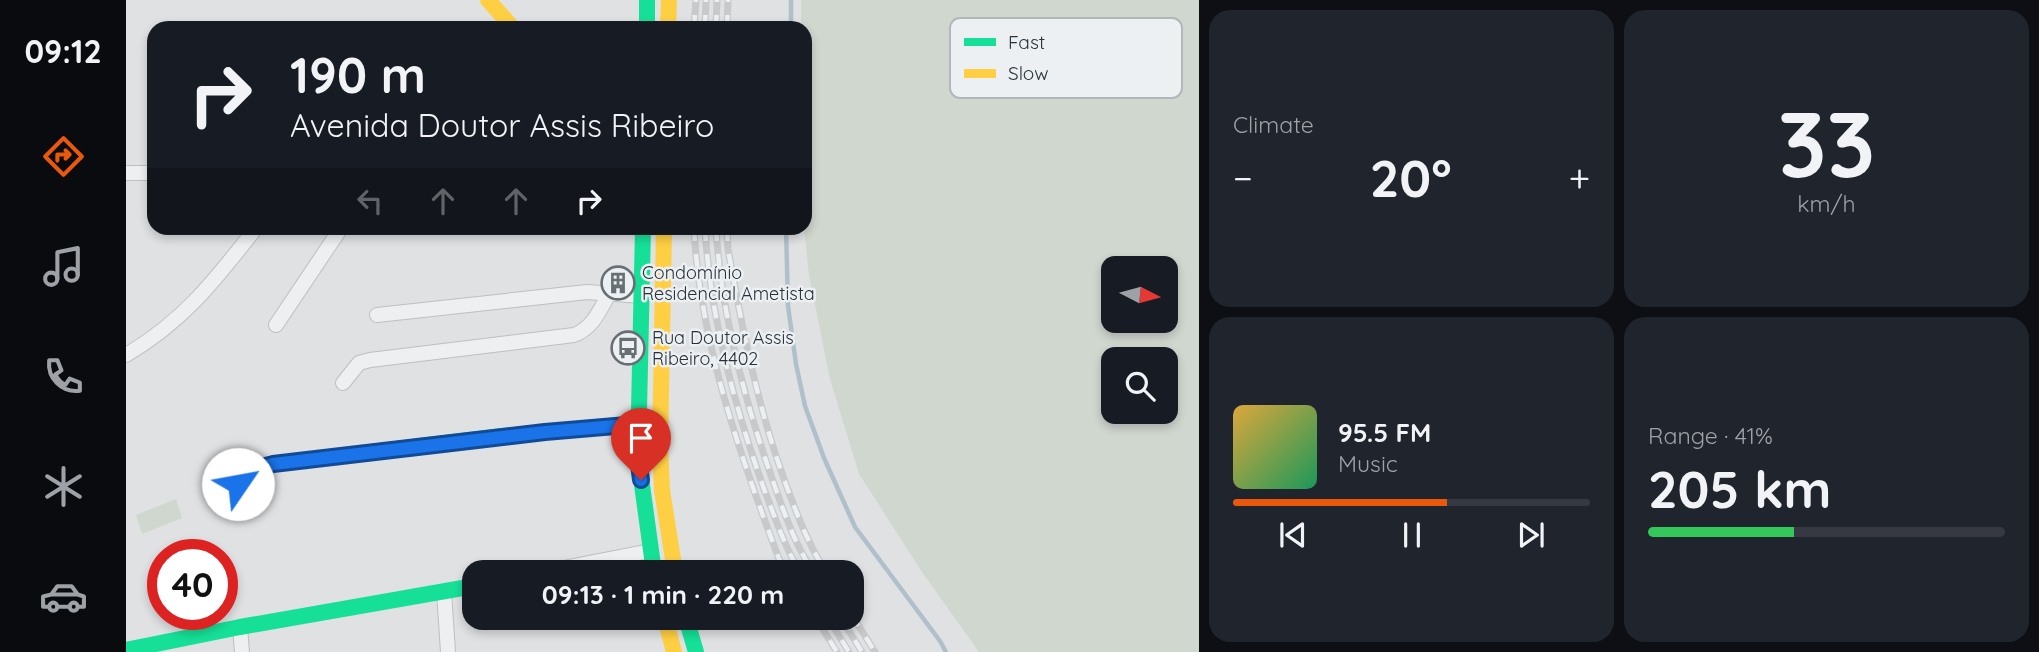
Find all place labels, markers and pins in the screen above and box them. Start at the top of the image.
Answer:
place label: Condomínio Residencial Ametista [642,261,815,305]
building icon: Condomínio Residencial Ametista [599,264,637,302]
place label: Rua Doutor Assis Ribeiro, 4402 [652,326,794,370]
bus stop icon: Rua Doutor Assis Ribeiro, 4402 [609,329,647,367]
pin [611,408,671,480]

